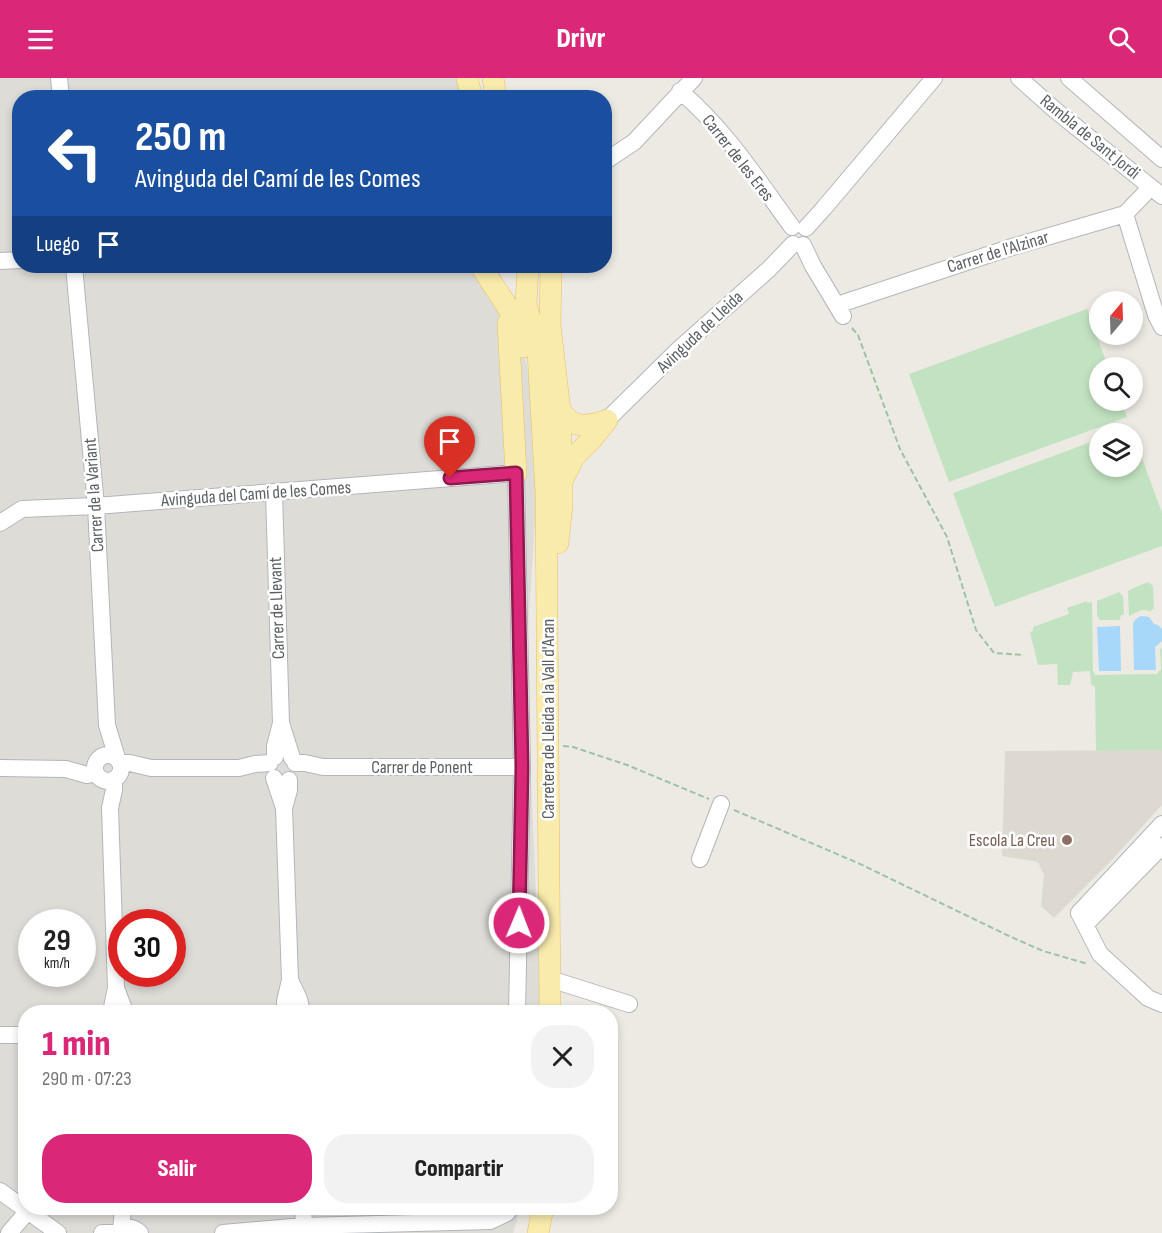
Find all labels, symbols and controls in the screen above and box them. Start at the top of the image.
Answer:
icon: menu [24,23,57,56]
text: Drivr [557,23,605,55]
icon: search [1105,23,1138,56]
street label: Rambla de Sant Jordi [1036,90,1144,184]
street label: Carrer de les Eres [698,110,778,206]
text: 250 m [135,112,226,163]
icon: left [36,114,114,192]
text: Avinguda del Camí de les Comes [135,163,421,195]
street label: Carrer de l'Alzinar [945,227,1051,277]
icon: arrive [92,228,125,261]
text: Luego [36,231,80,258]
street label: Avinguda de Lleida [652,287,747,378]
north arrow [1089,291,1143,345]
map controls [1089,291,1143,477]
button: search [1089,357,1143,411]
pin [424,416,475,478]
button: layers [1089,423,1143,477]
icon: arrive [433,425,466,458]
street label: Carrer de la Variant [79,437,108,553]
street label: Avinguda del Camí de les Comes [159,477,352,511]
street label: Carrer de Llevant [265,556,289,660]
street label: Carretera de Lleida a la Vall d'Aran [538,619,559,819]
street label: Carrer de Ponent [371,757,473,778]
place label: Escola La Creu [969,830,1055,851]
marker: Escola La Creu [1060,833,1074,847]
position arrow [487,891,551,955]
speed limit sign: 30 [108,909,186,987]
text: 29 [43,923,71,959]
text: km/h [44,954,70,973]
text: 1 min [42,1023,110,1066]
button: close [531,1025,594,1088]
text: 290 m · 07:23 [42,1067,132,1091]
button: Salir [42,1134,312,1203]
button: Compartir [324,1134,594,1203]

